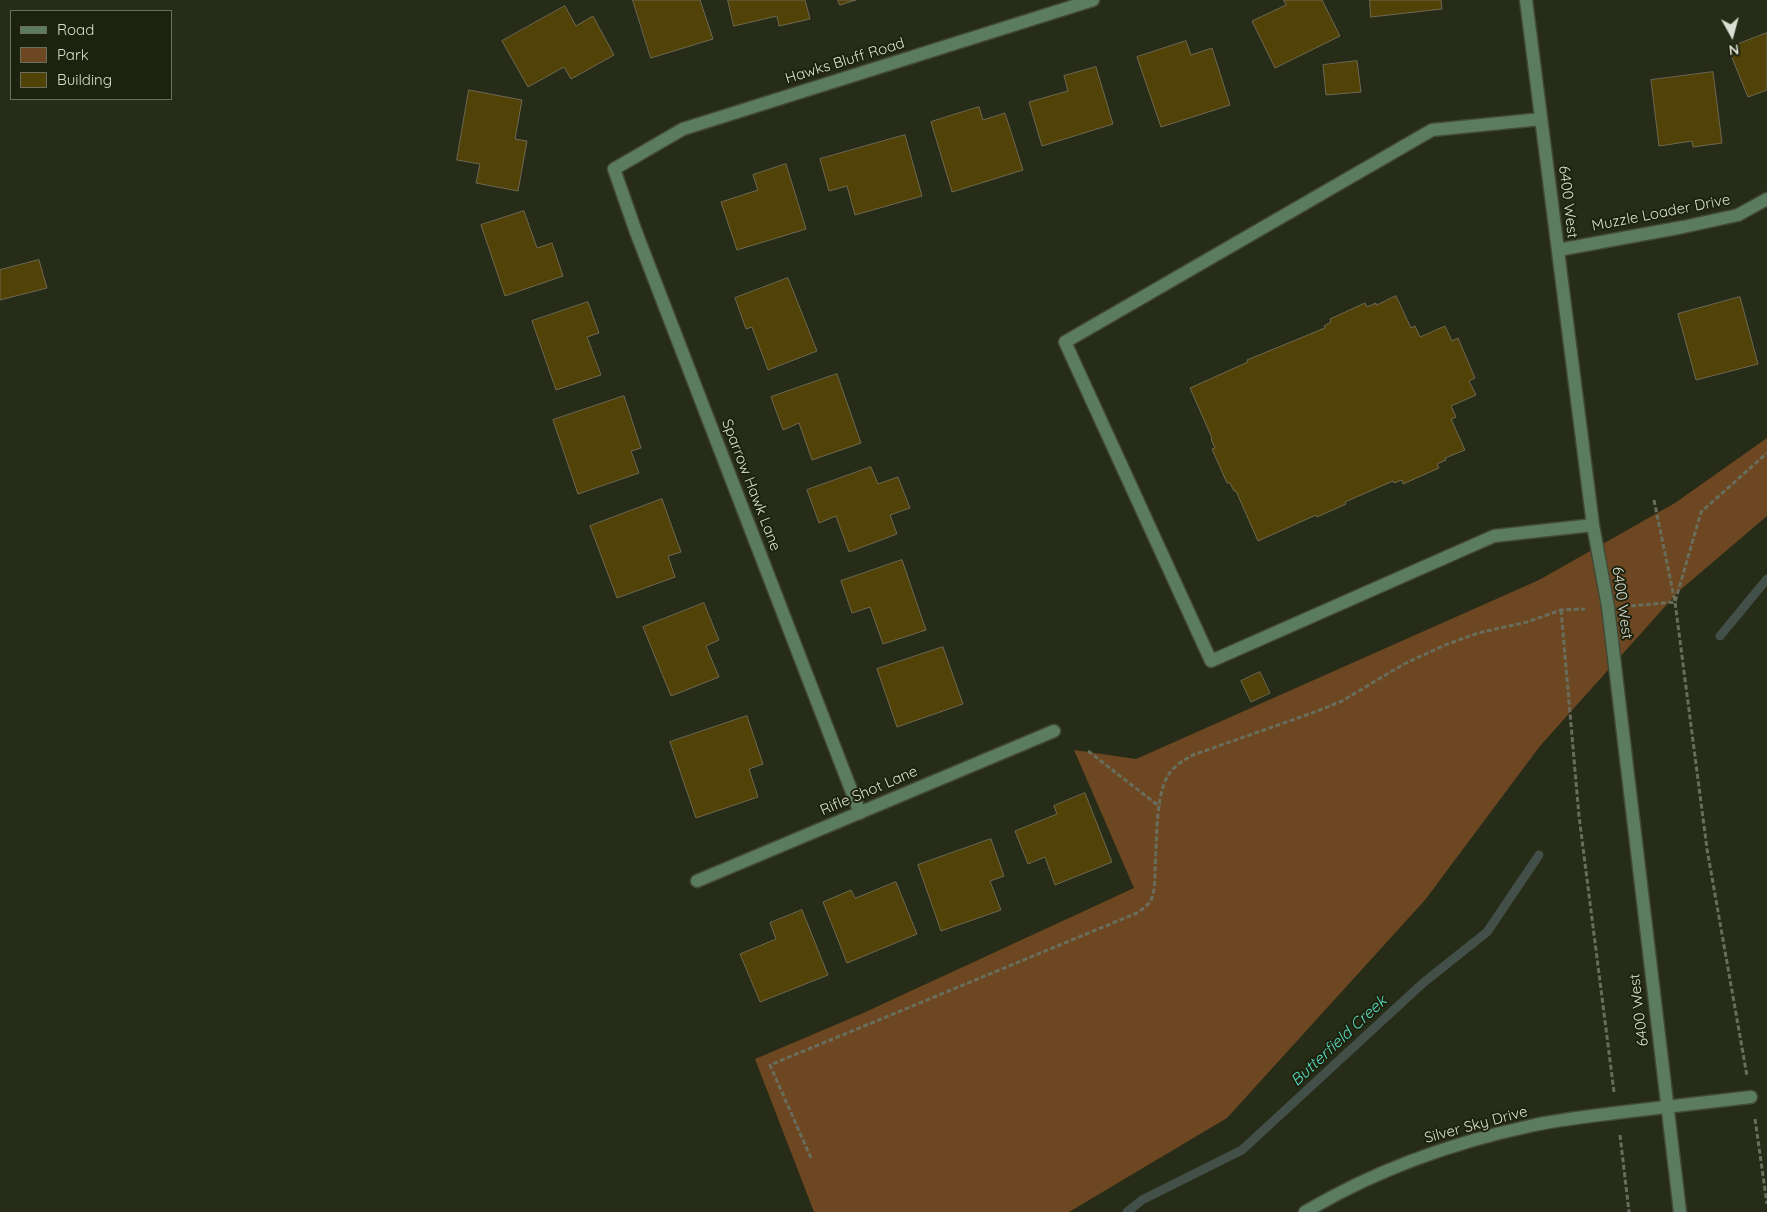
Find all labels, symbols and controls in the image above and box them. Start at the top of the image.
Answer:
legend [10,10,172,100]
north arrow [1707,10,1757,60]
text: Road [57,20,94,39]
street label: Hawks Bluff Road [783,34,907,88]
text: N [1728,40,1740,59]
text: Park [57,45,89,64]
text: Building [57,70,112,89]
street label: 6400 West [1555,165,1581,239]
street label: Muzzle Loader Drive [1590,191,1732,235]
street label: Sparrow Hawk Lane [718,417,784,553]
street label: 6400 West [1608,566,1636,640]
street label: Rifle Shot Lane [818,762,920,820]
street label: 6400 West [1626,973,1652,1047]
water label: Butterfield Creek [1287,992,1391,1090]
street label: Silver Sky Drive [1422,1103,1530,1147]

